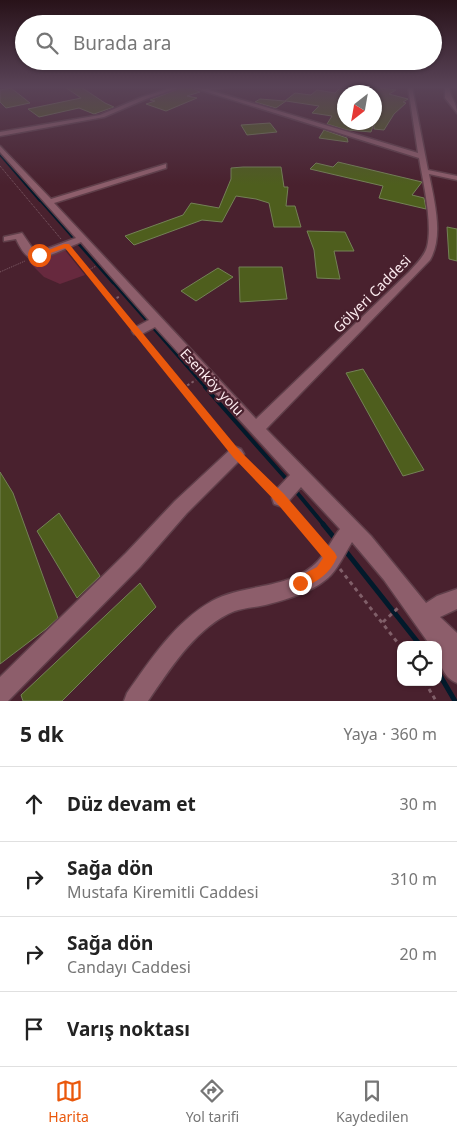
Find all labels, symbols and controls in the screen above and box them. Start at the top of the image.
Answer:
search box [15,15,442,70]
icon: search [33,29,61,57]
text: Burada ara [73,30,171,56]
north arrow [337,85,382,130]
route start [28,244,51,267]
street label: Gölyeri Caddesi [329,251,415,337]
street label: Esenköy yolu [176,344,248,419]
route end [289,572,312,595]
map controls [397,641,442,686]
button: locate [397,641,442,686]
text: 5 dk [20,720,64,748]
text: Yaya · 360 m [343,723,437,745]
icon: ahead [20,790,48,818]
text: Düz devam et [67,791,196,817]
text: 30 m [400,793,437,815]
text: Sağa dön [67,855,153,881]
icon: right [20,865,48,893]
text: 310 m [390,868,437,890]
text: Mustafa Kiremitli Caddesi [67,881,259,903]
text: Sağa dön [67,930,153,956]
icon: right [20,940,48,968]
text: 20 m [400,943,437,965]
text: Candayı Caddesi [67,956,191,978]
icon: arrive [20,1015,48,1043]
text: Varış noktası [67,1016,190,1042]
tab: Harita [48,1077,89,1126]
tab: Yol tarifi [186,1077,239,1126]
tab: Kaydedilen [336,1077,409,1126]

